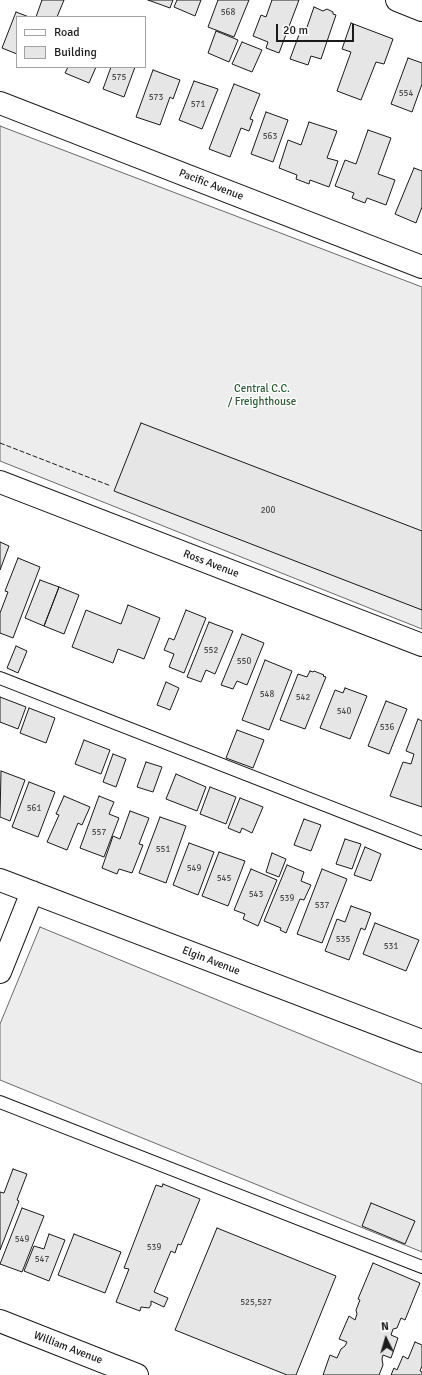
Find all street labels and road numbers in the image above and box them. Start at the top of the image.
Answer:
street label: Pacific Avenue [177,167,245,203]
street label: Ross Avenue [181,547,241,581]
street label: Elgin Avenue [180,944,242,978]
street label: William Avenue [32,1329,104,1367]

